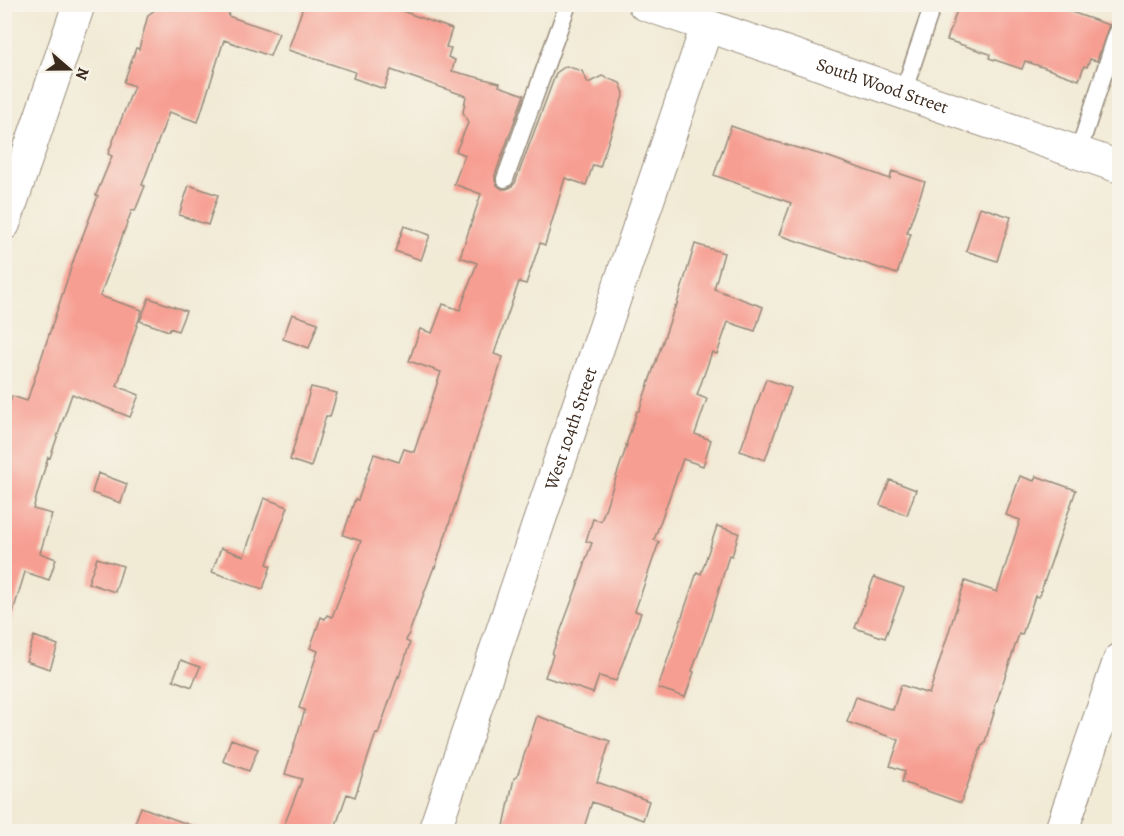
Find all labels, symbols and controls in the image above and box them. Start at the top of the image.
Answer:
north arrow [39,39,99,99]
street label: South Wood Street [813,52,952,119]
text: N [70,65,94,83]
street label: West 104th Street [538,364,603,494]

